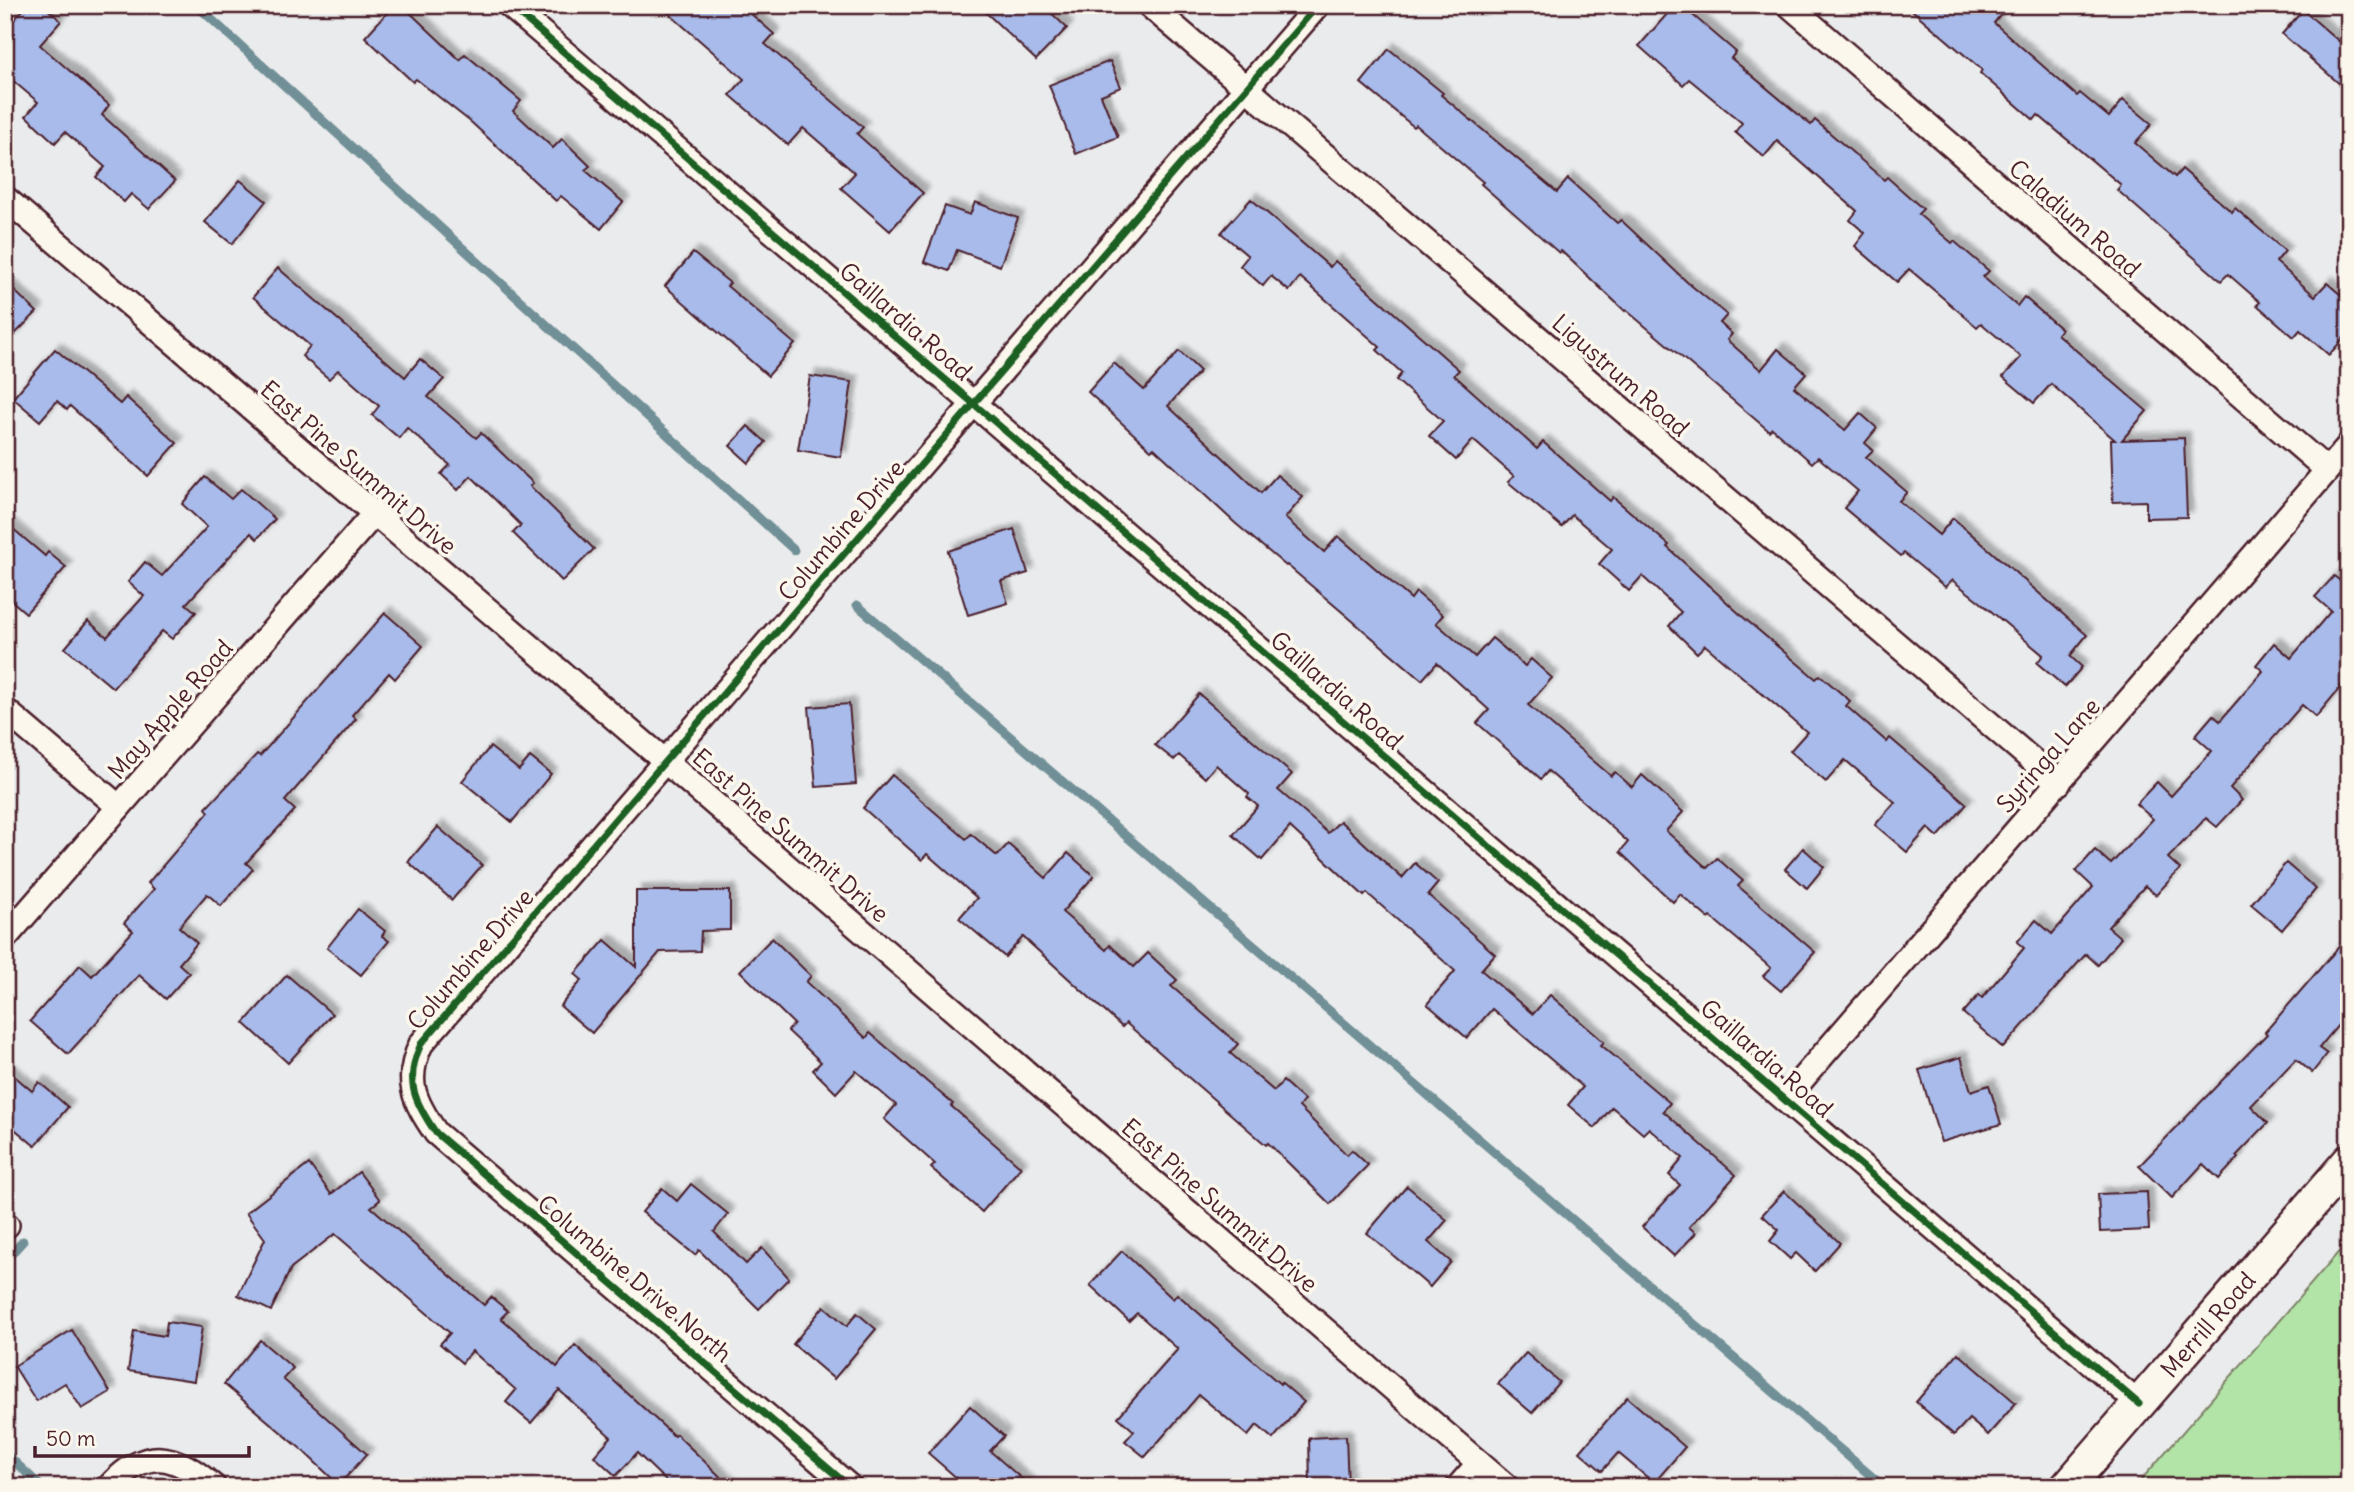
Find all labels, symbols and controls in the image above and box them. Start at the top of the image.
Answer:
street label: Caladium Road [2003,153,2147,283]
street label: Gaillardia Road [834,255,978,387]
street label: Ligustrum Road [1546,307,1696,443]
street label: East Pine Summit Drive [255,374,463,560]
street label: Columbine Drive [771,453,911,607]
street label: Gaillardia Road [1265,624,1409,756]
street label: May Apple Road [101,633,239,785]
street label: Syringa Lane [1990,691,2106,819]
street label: East Pine Summit Drive [687,742,895,928]
street label: Columbine Drive [400,882,540,1036]
street label: Gaillardia Road [1695,992,1839,1124]
street label: East Pine Summit Drive [1116,1112,1324,1298]
street label: Columbine Drive North [532,1188,738,1368]
street label: Merrill Road [2154,1265,2262,1383]
scale bar [35,1415,248,1459]
text: 50 m [46,1425,95,1452]

